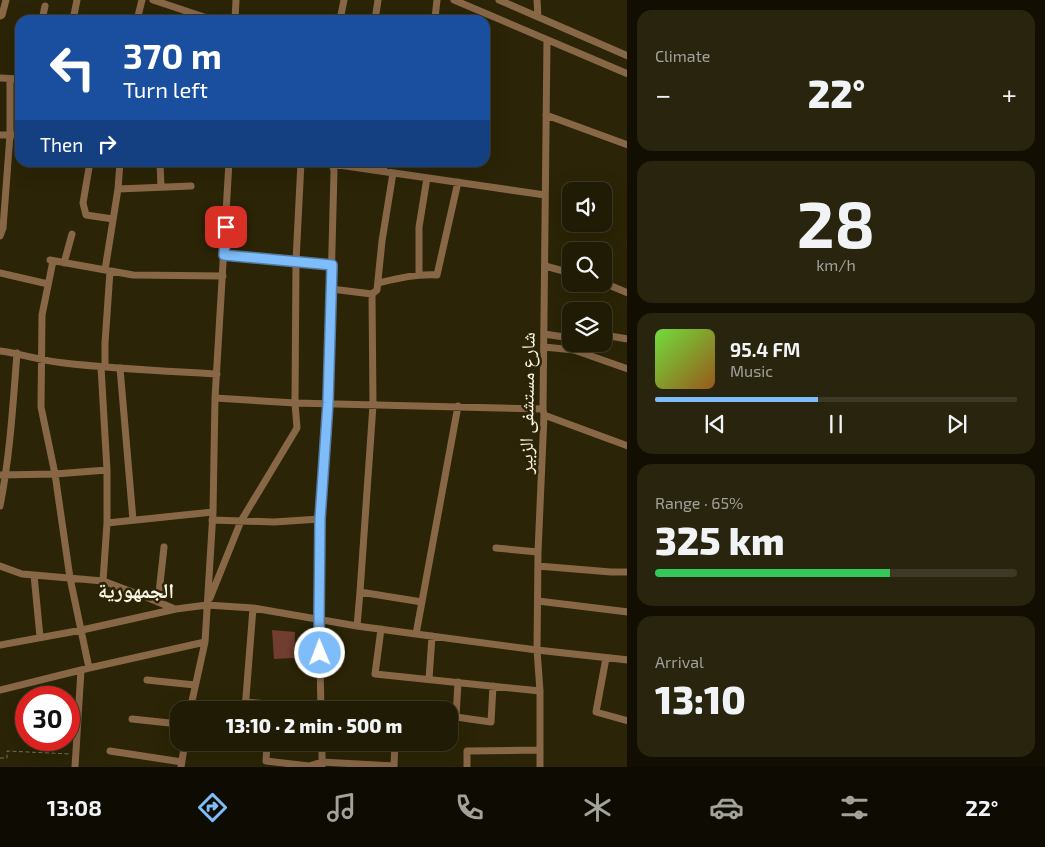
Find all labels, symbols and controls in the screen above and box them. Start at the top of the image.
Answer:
text: 370 m [123,34,222,76]
icon: left [40,35,105,100]
text: Climate [655,46,710,65]
text: 22° [808,70,865,116]
text: Turn left [123,76,208,102]
text: − [655,77,671,111]
text: + [1002,77,1017,111]
icon: right [93,130,121,158]
text: Then [40,133,83,156]
map controls [562,182,612,352]
button: sound [562,182,612,232]
text: 28 [797,183,875,261]
pin [205,206,247,248]
icon: arrive [212,213,240,241]
button: search [562,242,612,292]
text: km/h [816,255,856,274]
button: layers [562,302,612,352]
street label: شارع مستشفى الزبير [513,332,540,475]
text: 95.4 FM [730,338,800,361]
text: Music [730,361,773,380]
icon: previous [701,410,729,438]
icon: pause [822,410,850,438]
icon: next [943,410,971,438]
text: Range · 65% [655,493,743,512]
text: 325 km [655,517,784,563]
district label: الجمهورية [98,577,174,603]
position arrow [293,626,345,678]
text: Arrival [655,652,704,671]
text: 13:10 [655,676,746,722]
speed limit sign: 30 [15,686,80,751]
text: 13:10 · 2 min · 500 m [226,714,402,737]
icon: directions [195,790,230,825]
icon: music [324,790,359,825]
icon: phone [452,790,487,825]
icon: climate [580,790,615,825]
icon: car [709,790,744,825]
icon: filters [837,790,872,825]
text: 13:08 [47,794,102,820]
text: 22° [965,794,998,820]

